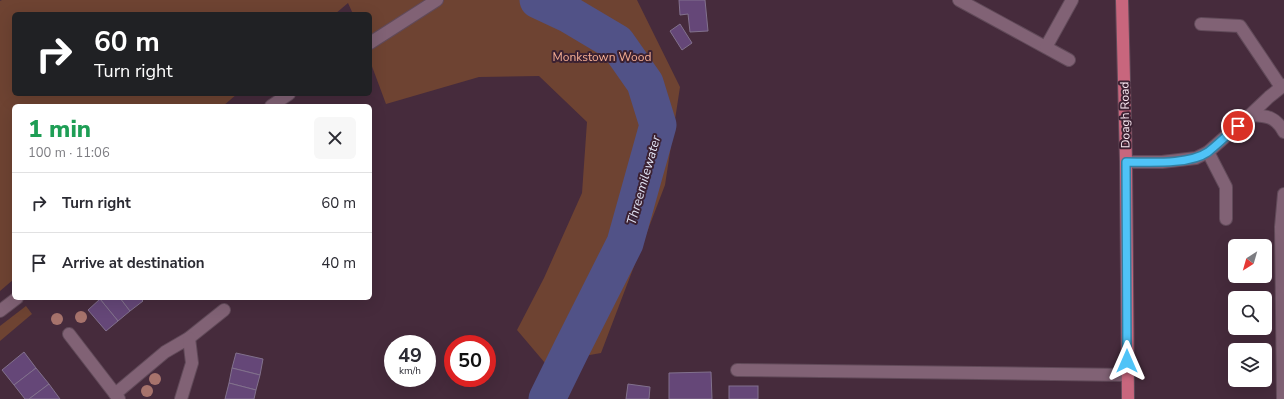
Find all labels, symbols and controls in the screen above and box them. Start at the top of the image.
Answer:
text: 60 m [94,23,160,61]
icon: right [28,28,80,80]
park label: Monkstown Wood [553,49,651,65]
text: Turn right [94,59,173,83]
street label: Doagh Road [1116,81,1134,149]
pin [1221,109,1255,143]
text: 1 min [28,113,91,145]
icon: arrive [1227,115,1249,137]
button: close [314,117,356,159]
water label: Threemilewater [623,133,665,227]
text: 100 m · 11:06 [28,144,110,162]
icon: right [28,192,50,214]
text: Turn right [62,193,131,213]
text: 60 m [321,193,356,213]
north arrow [1228,239,1272,283]
map controls [1228,239,1272,387]
icon: arrive [28,252,50,274]
text: Arrive at destination [62,253,205,273]
text: 40 m [321,253,356,273]
button: search [1228,291,1272,335]
speed limit sign: 50 [444,335,496,387]
position arrow [1106,340,1148,382]
text: 49 [398,342,422,369]
button: layers [1228,343,1272,387]
text: km/h [399,364,421,378]

